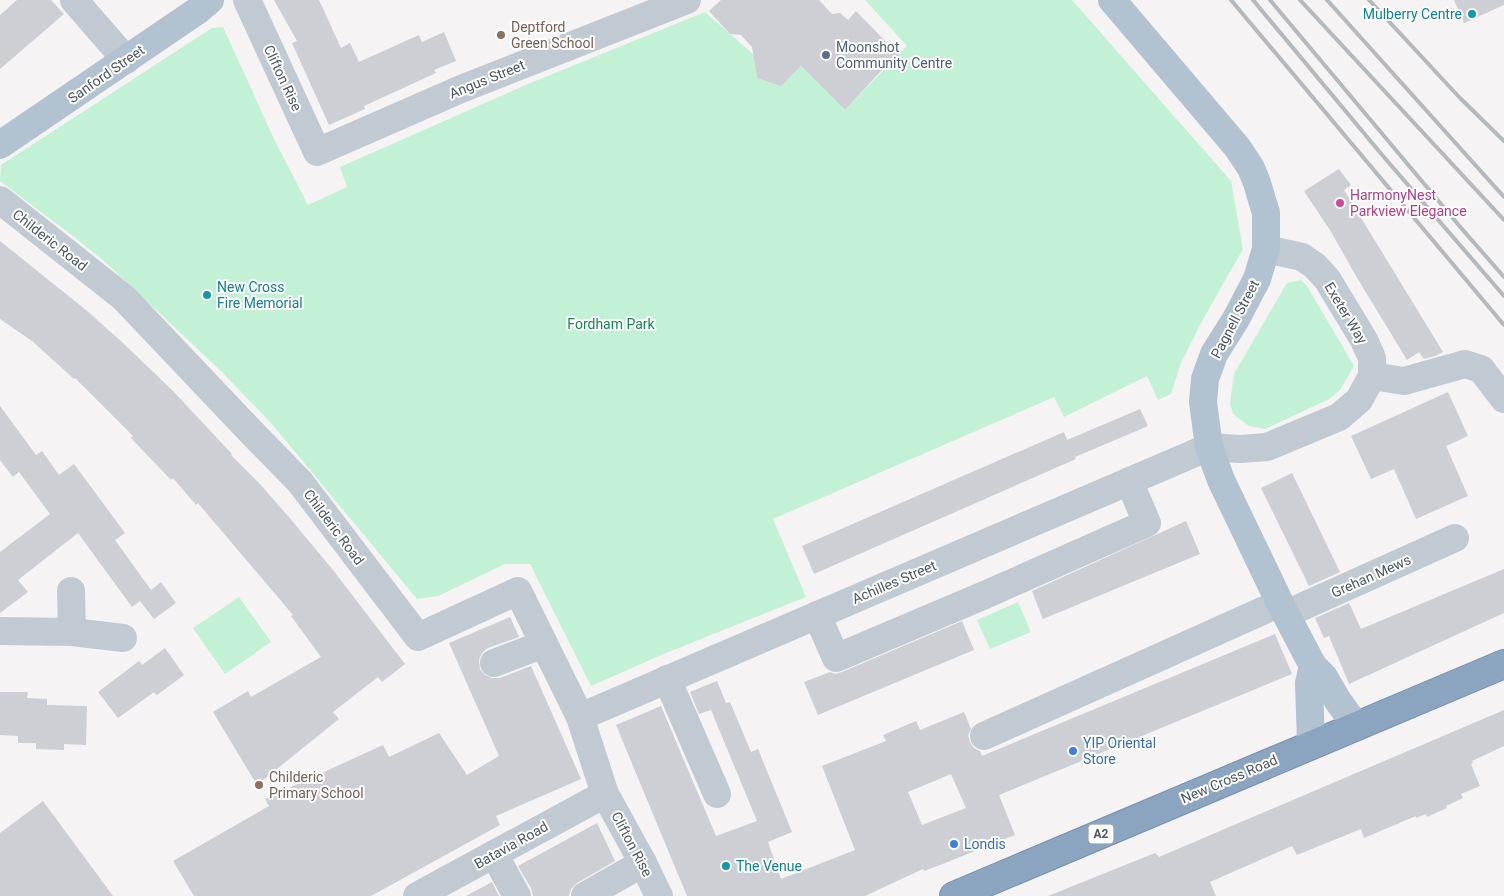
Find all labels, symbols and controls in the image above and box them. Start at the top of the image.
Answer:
place label: Mulberry Centre [1363,6,1462,22]
marker: Mulberry Centre [1466,8,1478,20]
place label: Deptford Green School [511,19,594,51]
marker: Deptford Green School [495,29,507,41]
place label: Moonshot Community Centre [836,39,952,71]
street label: Sanford Street [65,42,148,106]
street label: Clifton Rise [261,42,305,114]
marker: Moonshot Community Centre [820,49,832,61]
street label: Angus Street [447,56,528,101]
place label: HarmonyNest Parkview Elegance [1350,187,1467,219]
marker: HarmonyNest Parkview Elegance [1334,197,1346,209]
street label: Childeric Road [10,206,90,274]
street label: Pagnell Street [1208,277,1263,361]
place label: New Cross Fire Memorial [217,279,303,311]
street label: Exeter Way [1321,279,1371,347]
marker: New Cross Fire Memorial [201,289,213,301]
park label: Fordham Park [567,316,656,332]
street label: Childeric Road [301,486,367,568]
street label: Grehan Mews [1329,551,1413,601]
street label: Achilles Street [850,557,939,607]
place label: YIP Oriental Store [1083,735,1156,767]
marker: YIP Oriental Store [1067,745,1079,757]
street label: New Cross Road [1178,751,1280,807]
place label: Childeric Primary School [269,769,364,801]
marker: Childeric Primary School [253,779,265,791]
street label: Clifton Rise [608,809,656,879]
street label: Batavia Road [471,818,551,872]
road number: A2 [1088,824,1114,844]
place label: Londis [964,836,1006,852]
marker: Londis [948,838,960,850]
place label: The Venue [736,858,802,874]
marker: The Venue [720,860,732,872]

